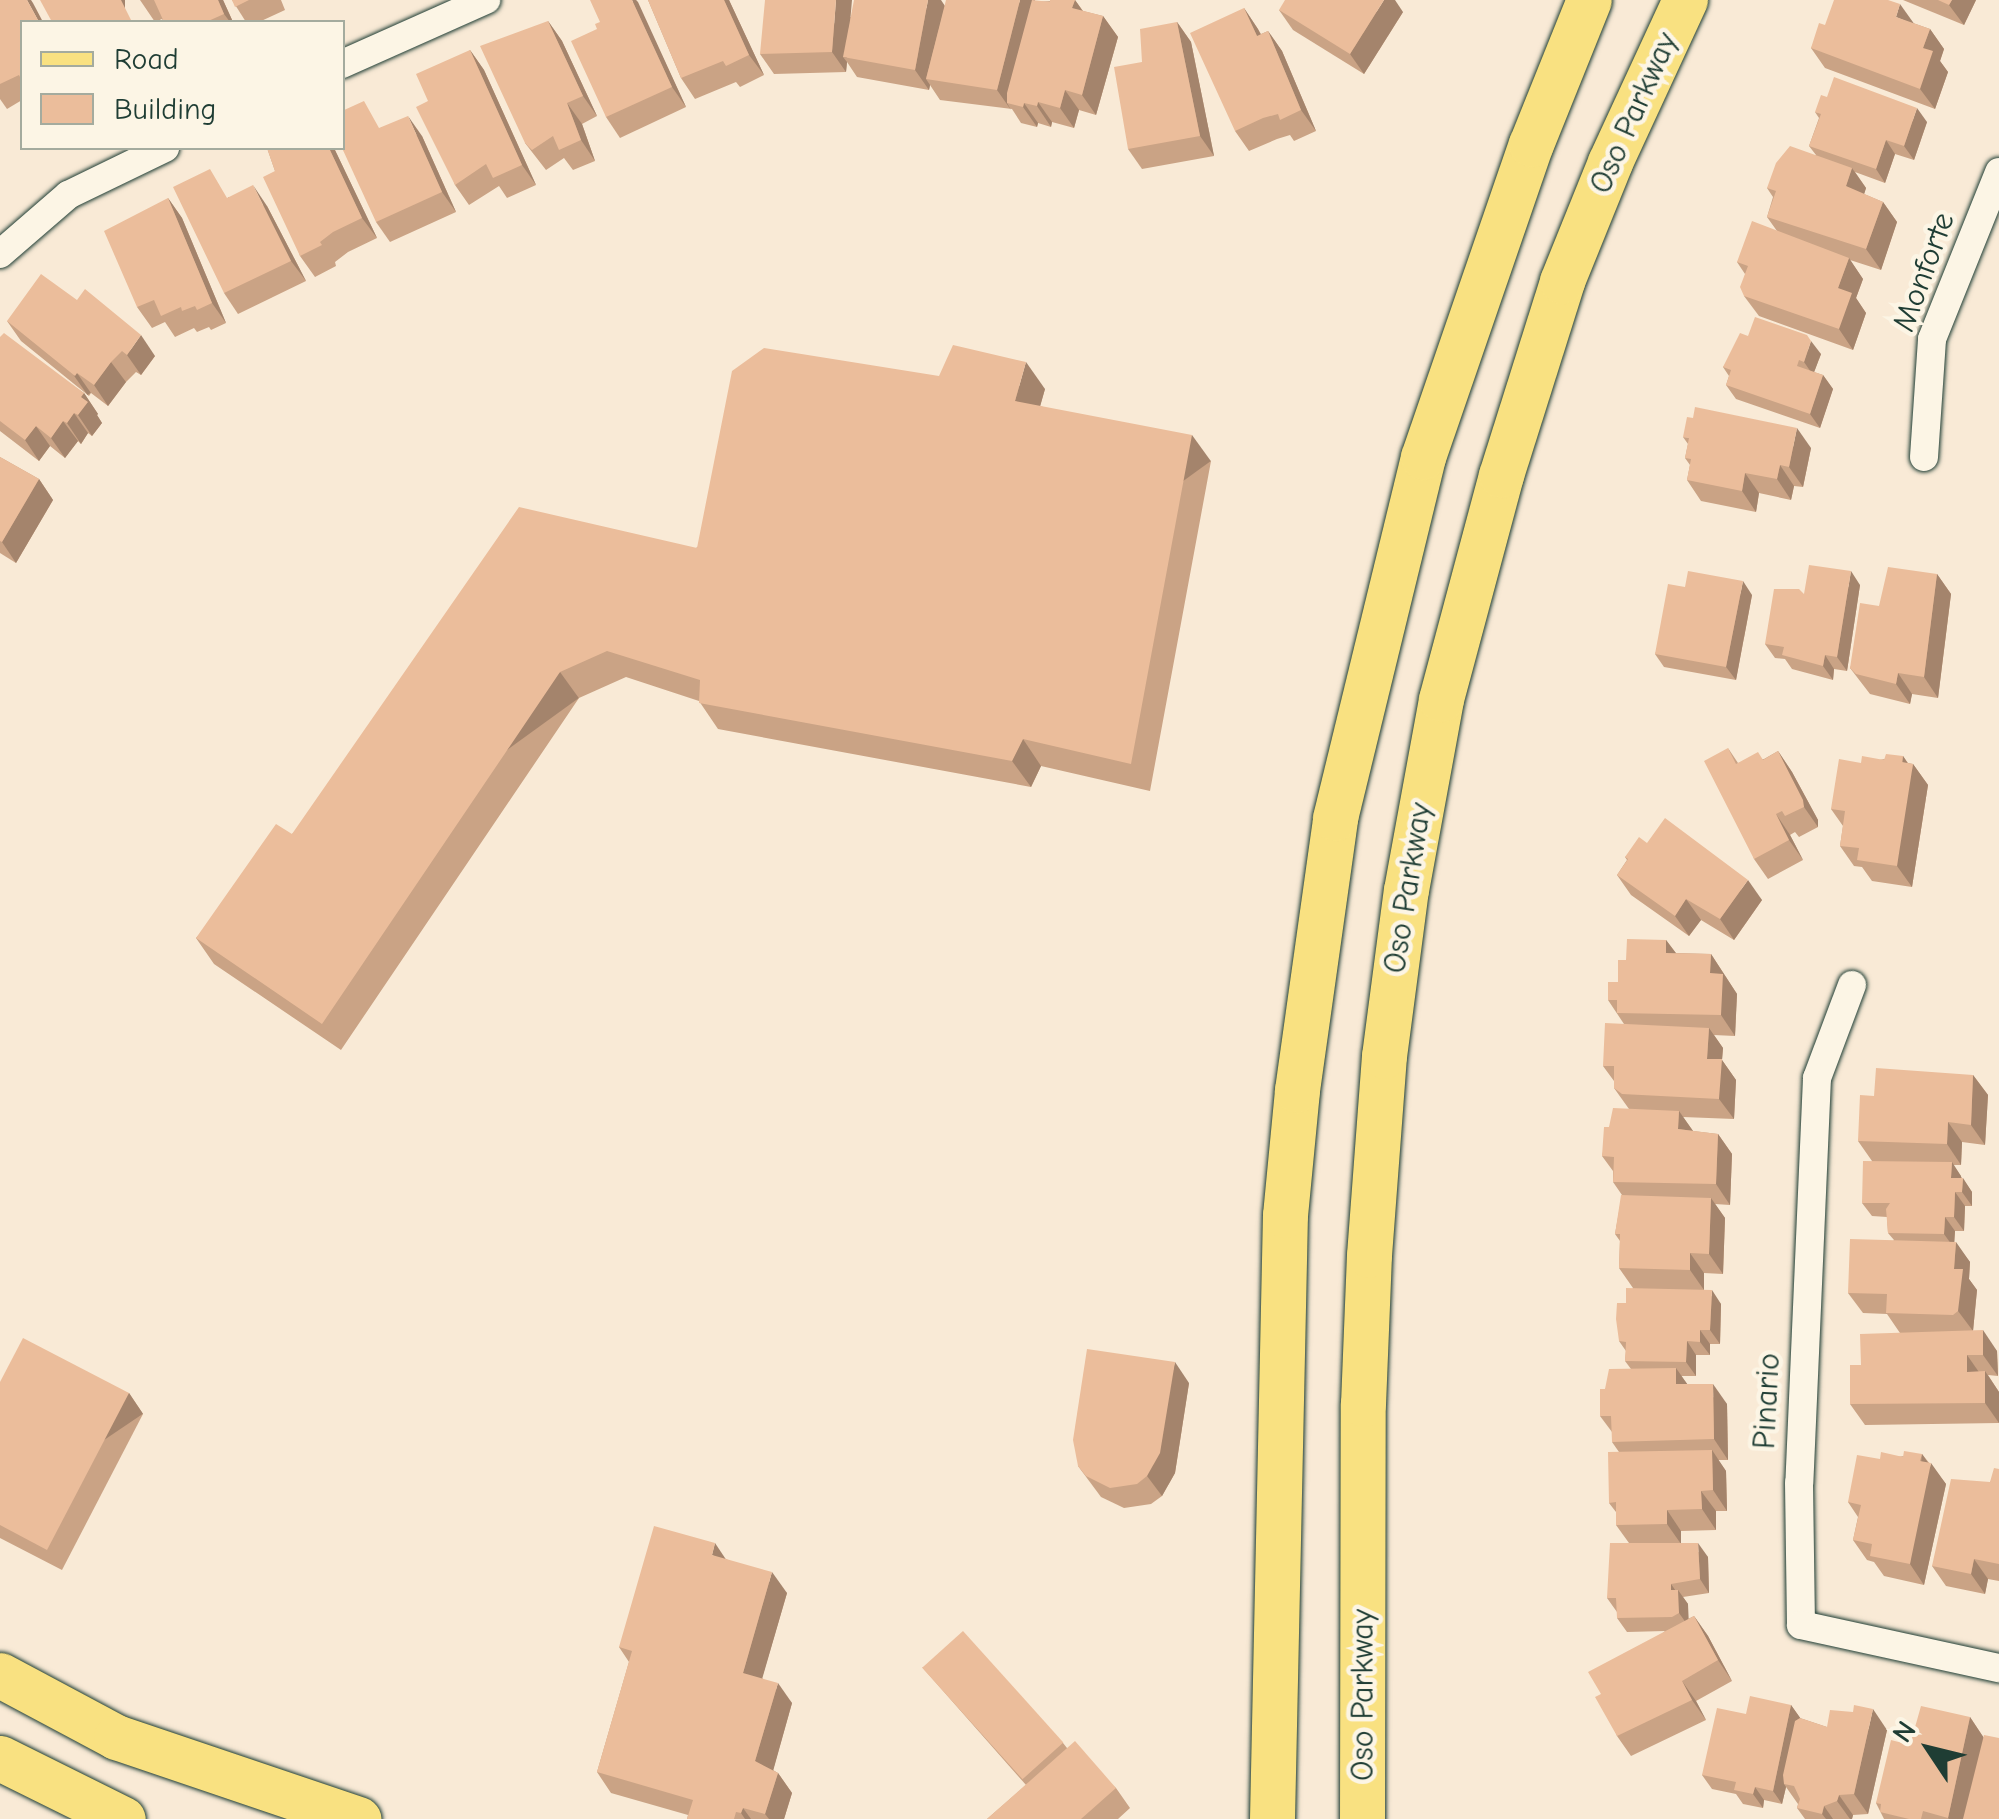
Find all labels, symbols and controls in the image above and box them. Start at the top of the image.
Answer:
legend [20,20,345,150]
street label: Oso Parkway [1581,27,1687,199]
text: Road [114,42,179,77]
text: Building [114,92,217,127]
street label: Monforte [1885,207,1963,337]
street label: Oso Parkway [1376,800,1440,976]
street label: Pinario [1745,1352,1789,1450]
street label: Oso Parkway [1344,1609,1382,1781]
north arrow [1879,1699,1979,1799]
text: N [1886,1715,1923,1748]

